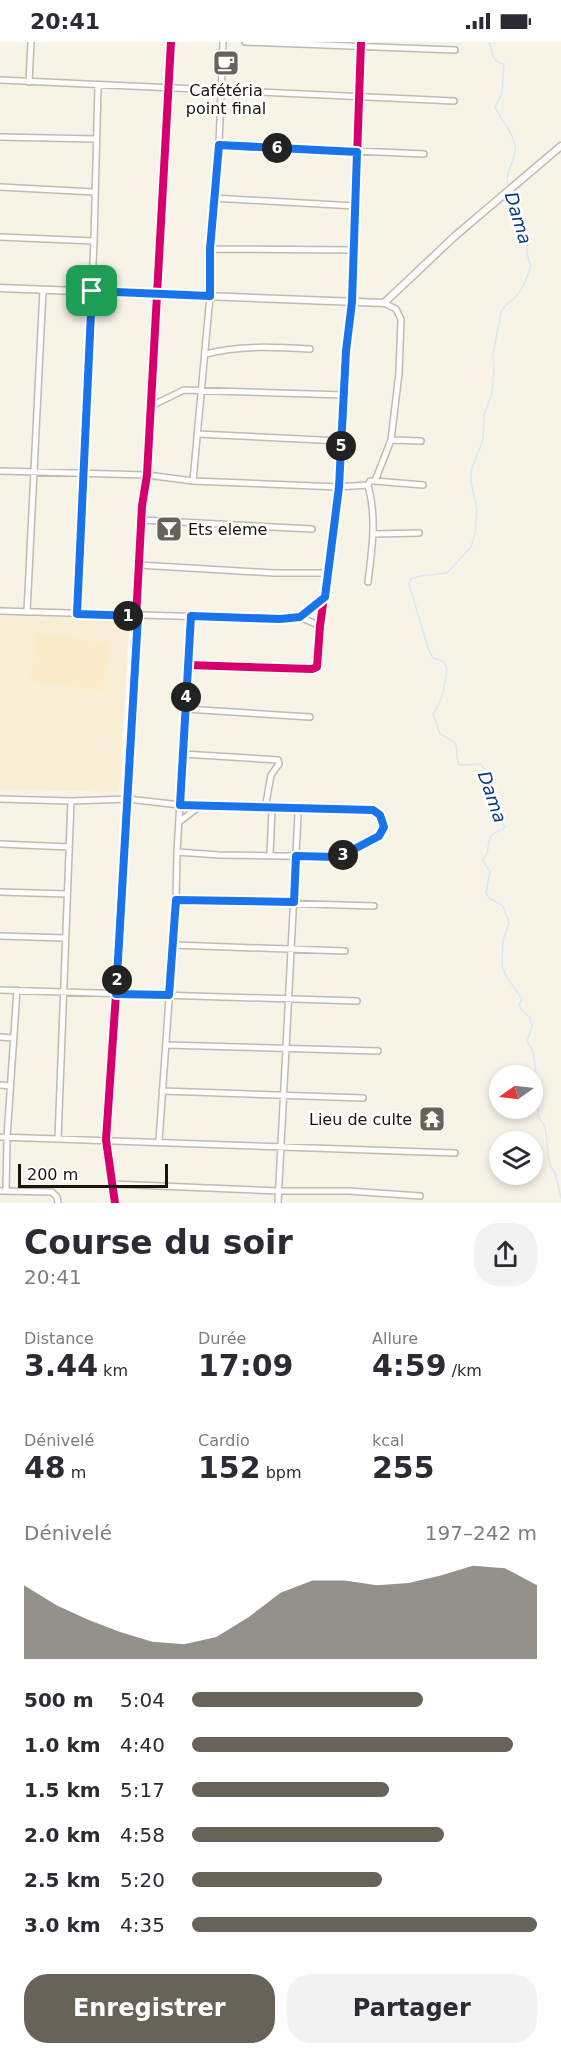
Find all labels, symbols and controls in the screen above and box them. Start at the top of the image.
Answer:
text: 20:41 [30,9,100,34]
cafe icon: Cafétéria point final [211,48,241,78]
place label: Cafétéria point final [186,81,266,118]
pin: 6 [262,133,292,163]
text: 6 [271,138,283,157]
water label: Dama [501,189,536,246]
pin [66,265,117,316]
icon: arrive [75,274,108,307]
pin: 5 [326,431,356,461]
text: 5 [335,436,347,455]
bar icon: Ets eleme [154,514,184,544]
place label: Ets eleme [188,520,267,539]
pin: 1 [113,601,143,631]
text: 1 [122,606,134,625]
pin: 4 [171,682,201,712]
text: 4 [180,687,192,706]
water label: Dama [474,768,511,826]
pin: 3 [328,840,358,870]
text: 3 [337,845,349,864]
pin: 2 [102,965,132,995]
text: 2 [111,970,123,989]
north arrow [489,1065,543,1119]
map controls [489,1065,543,1185]
temple icon: Lieu de culte [417,1104,447,1134]
place label: Lieu de culte [309,1110,412,1129]
button: layers [489,1131,543,1185]
scale bar [18,1161,168,1188]
text: 200 m [27,1165,78,1184]
text: Course du soir [24,1223,293,1262]
button: share [474,1223,537,1286]
text: 20:41 [24,1265,82,1289]
text: Distance [24,1329,94,1348]
text: Durée [198,1329,246,1348]
text: Allure [372,1329,418,1348]
text: 3.44 [24,1348,98,1383]
text: 17:09 [198,1348,294,1383]
text: 4:59 [372,1348,447,1383]
text: km [98,1361,128,1380]
text: /km [447,1361,482,1380]
text: Dénivelé [24,1431,94,1450]
text: Cardio [198,1431,250,1450]
text: kcal [372,1431,404,1450]
text: 48 [24,1450,66,1485]
text: 152 [198,1450,261,1485]
text: 255 [372,1450,435,1485]
text: m [66,1463,86,1482]
text: bpm [261,1463,302,1482]
text: Dénivelé [24,1521,112,1545]
text: 197–242 m [425,1521,537,1545]
text: 500 m [24,1688,94,1712]
text: 5:04 [120,1688,165,1712]
text: 1.0 km [24,1733,101,1757]
text: 4:40 [120,1733,165,1757]
text: 1.5 km [24,1778,101,1802]
text: 5:17 [120,1778,165,1802]
text: 2.0 km [24,1823,101,1847]
text: 4:58 [120,1823,165,1847]
text: 2.5 km [24,1868,101,1892]
text: 5:20 [120,1868,165,1892]
text: 3.0 km [24,1913,101,1937]
text: 4:35 [120,1913,165,1937]
button: Enregistrer [24,1974,275,2043]
button: Partager [287,1974,537,2043]

